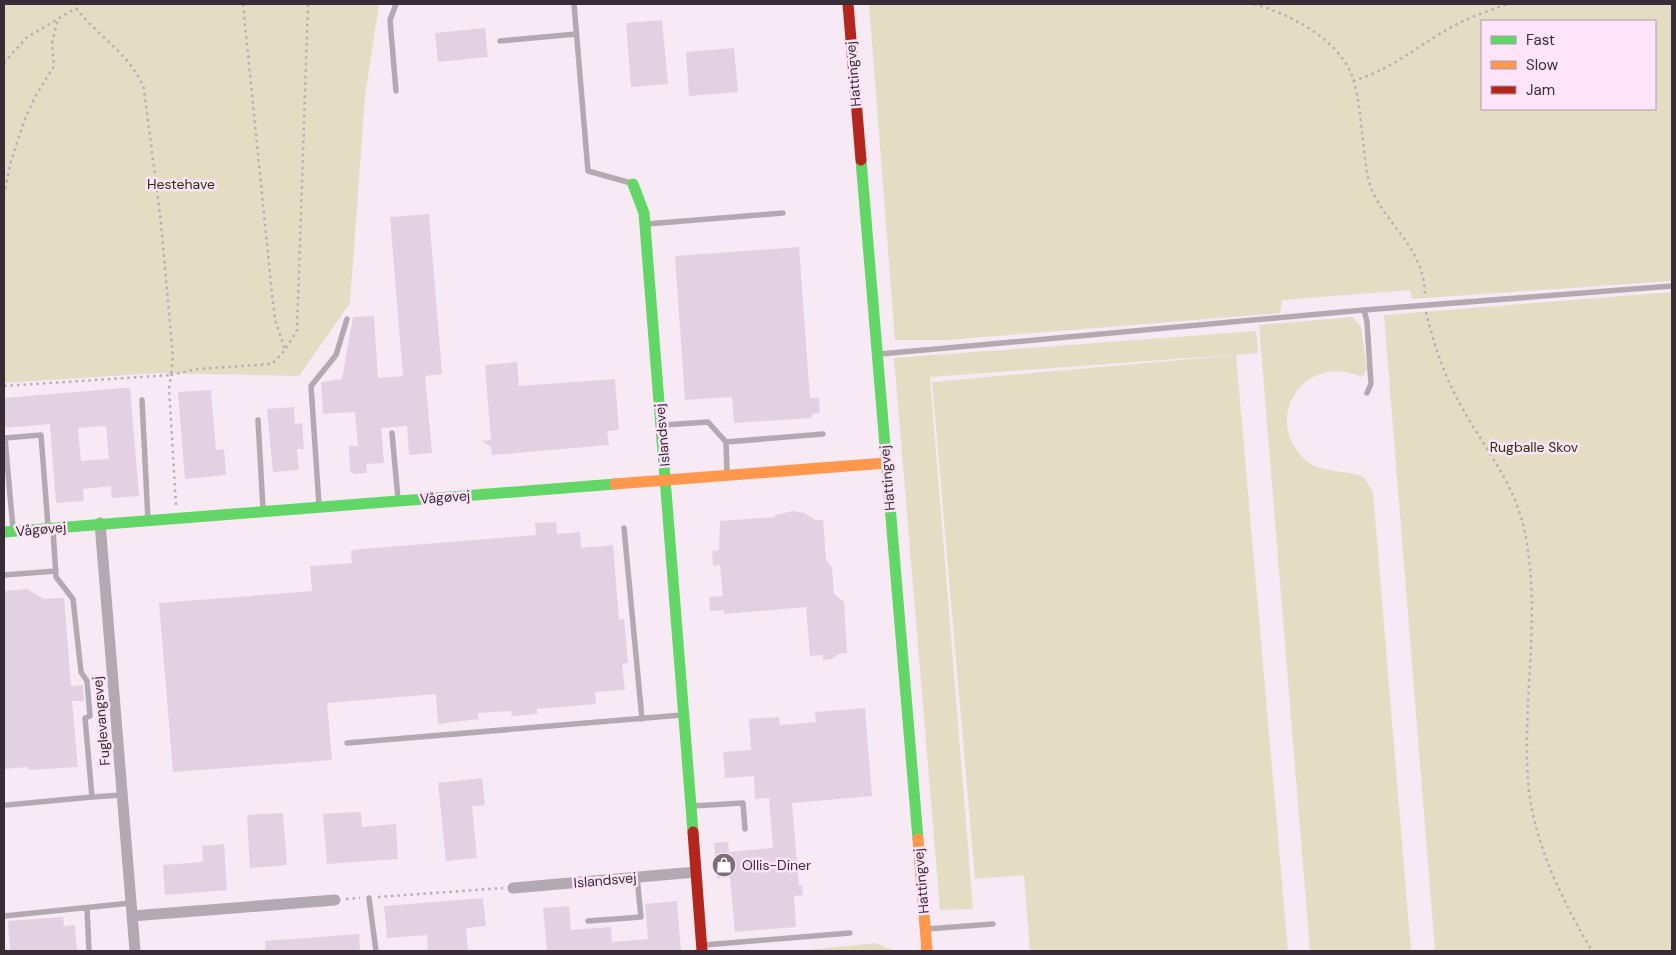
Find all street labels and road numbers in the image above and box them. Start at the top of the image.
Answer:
street label: Hattingvej [841,41,865,107]
street label: Islandsvej [650,403,674,467]
street label: Hattingvej [875,445,899,511]
street label: Vågøvej [419,486,471,508]
street label: Vågøvej [15,518,67,540]
street label: Fuglevangsvej [88,676,114,766]
street label: Hattingvej [909,848,933,914]
street label: Islandsvej [573,868,637,892]

